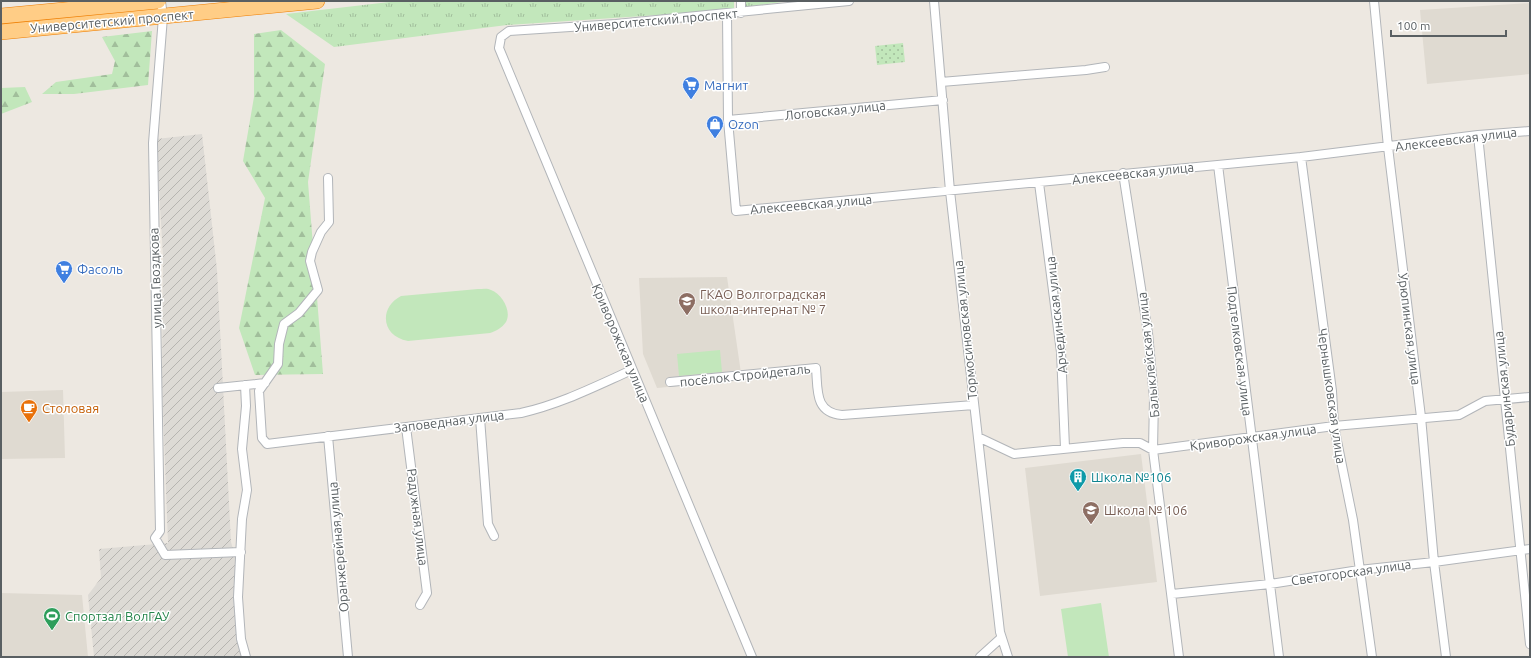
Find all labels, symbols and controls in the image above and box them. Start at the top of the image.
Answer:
street label: Университетский проспект [574,6,738,34]
street label: Университетский проспект [30,7,194,35]
scale bar [1391,12,1506,38]
text: 100 m [1397,19,1430,32]
supermarket icon: Магнит [681,75,701,100]
place label: Магнит [704,78,749,92]
street label: Логовская улица [784,98,886,122]
shop icon: Ozon [705,114,725,139]
place label: Ozon [728,117,759,131]
street label: Алексеевская улица [1394,125,1518,153]
street label: Алексеевская улица [1071,160,1195,186]
street label: Алексеевская улица [749,192,873,216]
street label: улица Гвоздкова [146,228,164,328]
street label: Арчединская улица [1043,256,1069,374]
supermarket icon: Фасоль [54,259,74,284]
street label: Тормосиновская улица [951,260,979,400]
place label: Фасоль [77,262,123,276]
street label: Урюпинская улица [1396,272,1424,386]
street label: Криворожская улица [590,282,652,404]
street label: Подтелковская улица [1225,285,1255,417]
place label: ГКАО Волгоградская школа-интернат № 7 [700,287,826,316]
school or university icon: ГКАО Волгоградская школа-интернат № 7 [677,291,697,316]
street label: Балыклейская улица [1134,291,1162,419]
street label: Чернышковская улица [1316,327,1348,465]
street label: Бударинская улица [1491,330,1517,448]
street label: посёлок Стройдеталь [679,361,811,389]
cafe icon: Столовая [19,398,39,423]
place label: Столовая [42,401,99,415]
street label: Заповедная улица [393,407,505,435]
street label: Криворожская улица [1189,421,1317,453]
street label: Радужная улица [405,467,431,567]
building icon: Школа №106 [1068,467,1088,492]
place label: Школа №106 [1091,470,1171,484]
street label: Оранжерейная улица [325,481,351,613]
school or university icon: Школа № 106 [1081,500,1101,525]
place label: Школа № 106 [1104,503,1187,517]
street label: Светогорская улица [1290,557,1412,587]
sports icon: Спортзал ВолГАУ [42,606,62,631]
place label: Спортзал ВолГАУ [65,609,170,623]

